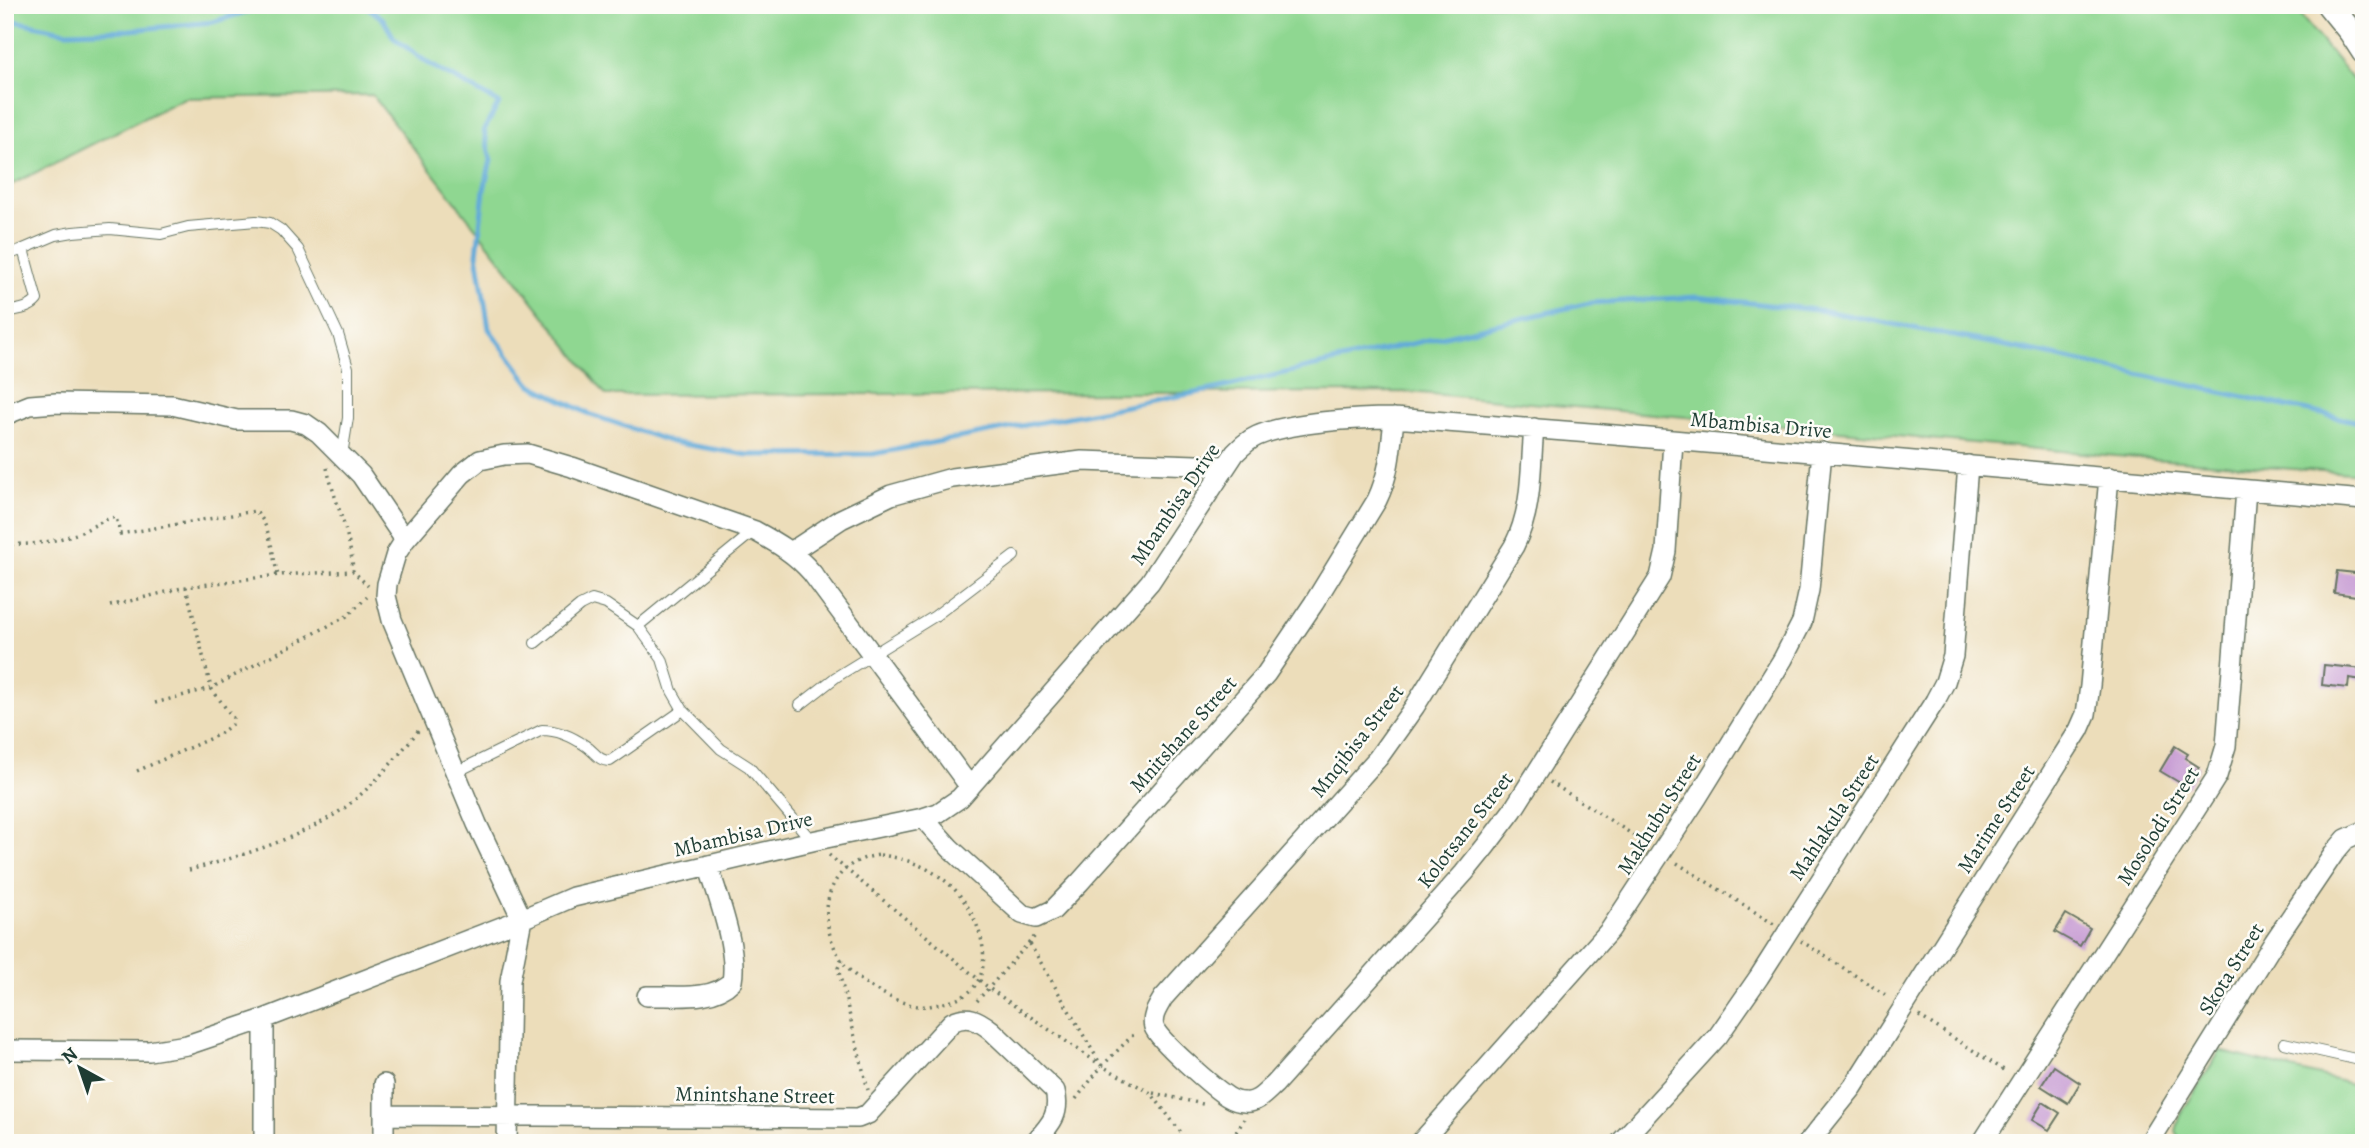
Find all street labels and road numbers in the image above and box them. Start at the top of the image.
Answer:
street label: Mbambisa Drive [1689,405,1833,445]
street label: Mbambisa Drive [1124,437,1226,571]
street label: Mnitshane Street [1123,670,1243,798]
street label: Mnqibisa Street [1304,679,1410,803]
street label: Makhubu Street [1611,748,1708,880]
street label: Mahlakula Street [1782,748,1886,886]
street label: Marime Street [1950,759,2042,879]
street label: Mosolodi Street [2110,761,2206,891]
street label: Kolotsane Street [1411,766,1519,894]
street label: Mbambisa Drive [671,804,815,864]
street label: Skota Street [2192,917,2270,1020]
street label: Mnintshane Street [675,1080,835,1110]

